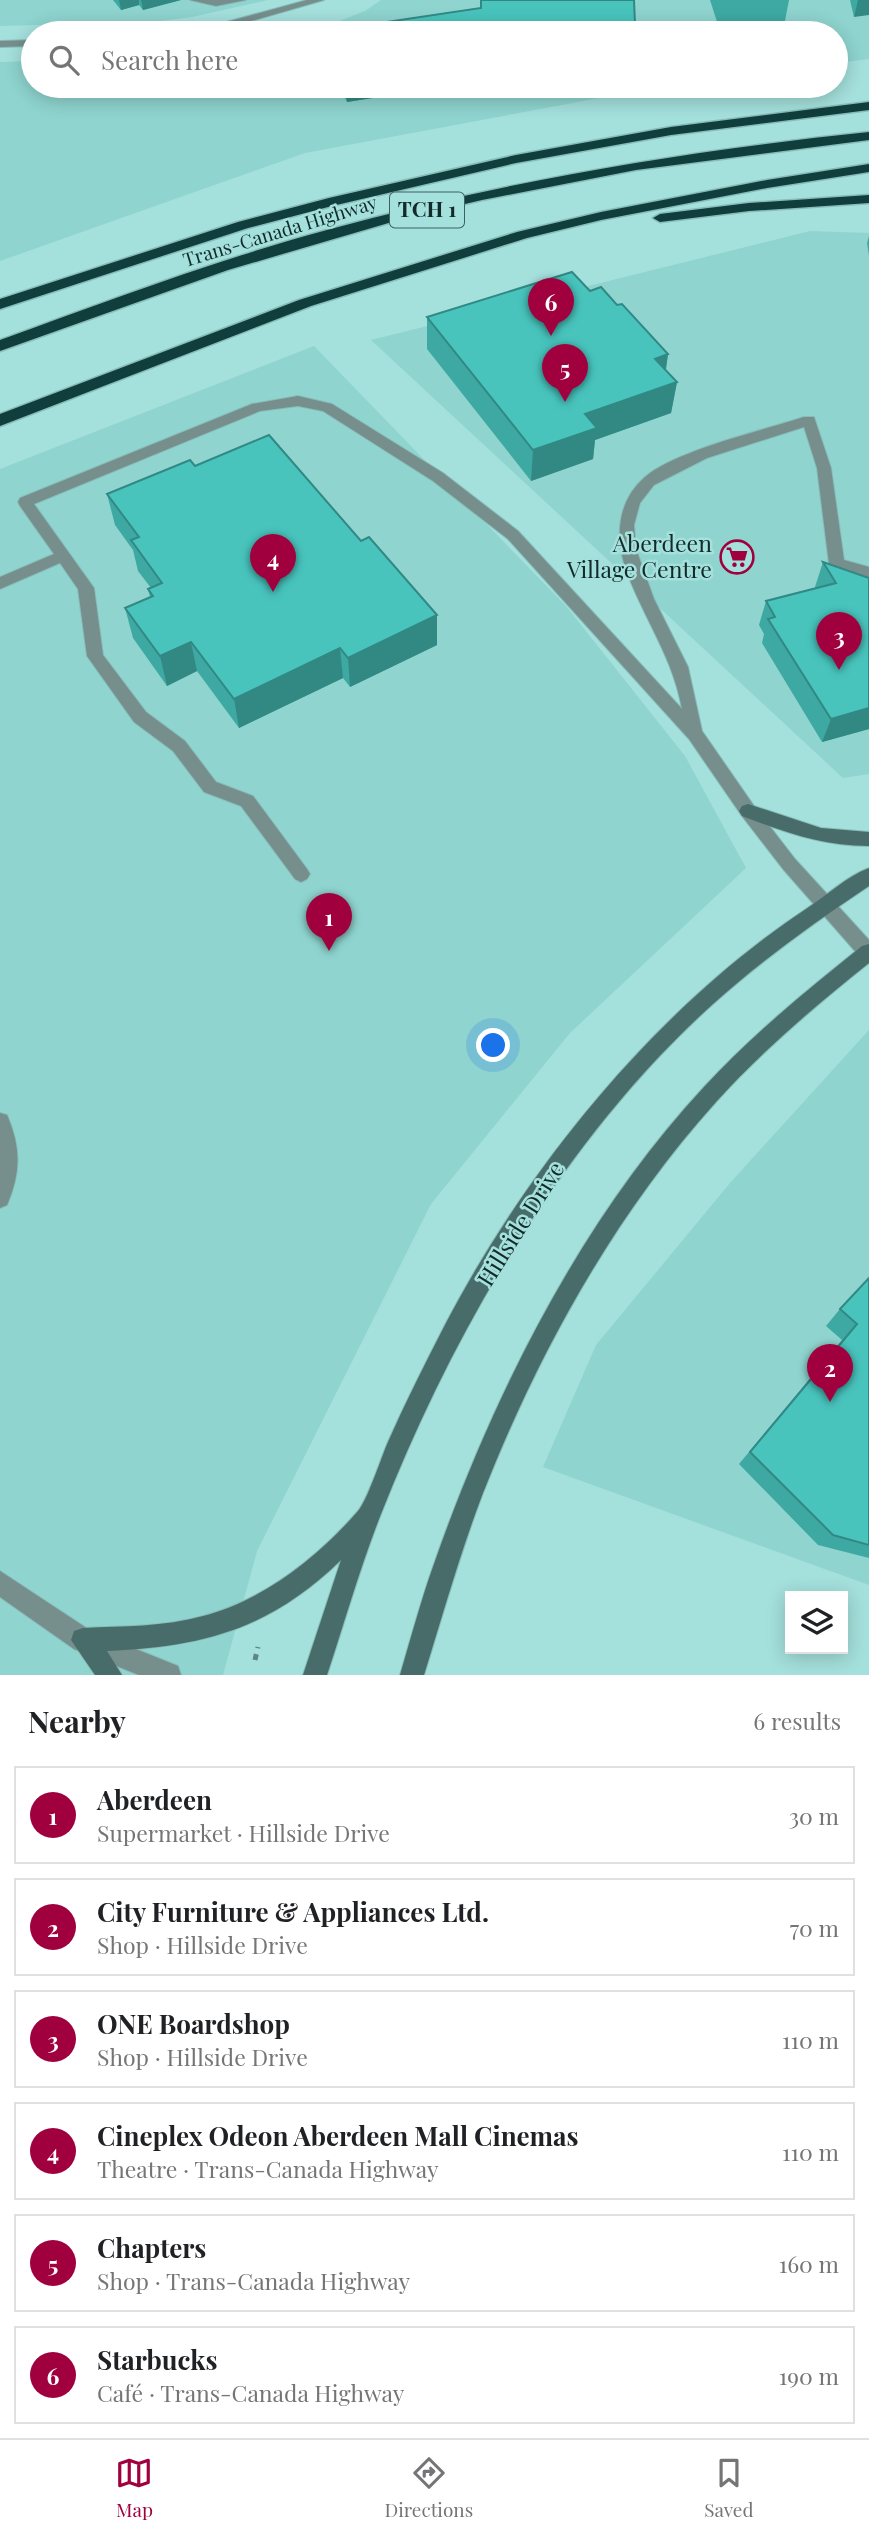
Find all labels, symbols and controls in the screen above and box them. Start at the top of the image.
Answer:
search box [21,21,848,98]
icon: search [45,41,83,79]
text: Search here [101,42,238,77]
street label: Trans-Canada Highway [179,188,380,272]
road number: TCH 1 [390,192,464,228]
pin: 6 [528,278,574,336]
pin: 5 [542,344,588,402]
place label: Aberdeen Village Centre [566,527,712,584]
pin: 4 [250,534,296,592]
supermarket icon: Aberdeen Village Centre [718,538,756,576]
pin: 3 [816,612,862,670]
pin: 1 [306,893,352,951]
your location [476,1028,510,1062]
street label: Hillside Drive [469,1155,570,1291]
pin: 2 [807,1344,853,1402]
map controls [785,1591,848,1654]
button: layers [785,1591,848,1654]
text: Nearby [28,1701,126,1741]
text: 6 results [753,1705,841,1736]
text: Aberdeen [97,1782,212,1817]
text: 1 [49,1800,57,1831]
text: 30 m [789,1800,839,1831]
text: Supermarket · Hillside Drive [97,1817,390,1848]
text: City Furniture & Appliances Ltd. [97,1894,489,1929]
text: 2 [47,1912,59,1943]
text: 70 m [790,1912,839,1943]
text: Shop · Hillside Drive [97,1929,308,1960]
text: ONE Boardshop [97,2006,290,2041]
text: 3 [47,2024,59,2055]
text: 110 m [782,2024,839,2055]
text: Shop · Hillside Drive [97,2041,308,2072]
text: Cineplex Odeon Aberdeen Mall Cinemas [97,2118,579,2153]
text: 4 [47,2136,59,2167]
text: 110 m [782,2136,839,2167]
text: Theatre · Trans-Canada Highway [97,2153,439,2184]
text: Chapters [97,2230,206,2265]
text: 5 [48,2248,58,2279]
text: 160 m [779,2248,839,2279]
text: Shop · Trans-Canada Highway [97,2265,410,2296]
text: Starbucks [97,2342,218,2377]
text: 6 [47,2360,59,2391]
text: 190 m [779,2360,839,2391]
text: Café · Trans-Canada Highway [97,2377,404,2408]
tab: Map [115,2454,153,2522]
tab: Directions [384,2454,473,2522]
tab: Saved [704,2454,754,2522]

